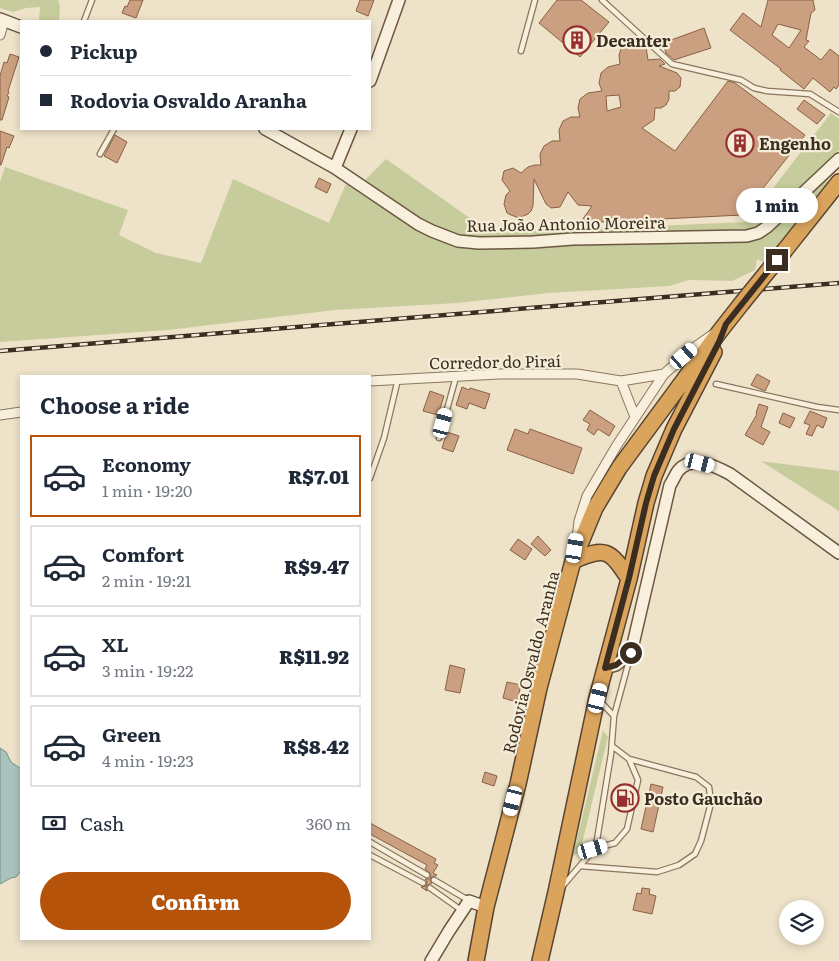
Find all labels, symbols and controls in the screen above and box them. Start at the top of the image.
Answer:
building icon: Decanter [562,25,592,55]
place label: Decanter [596,28,671,52]
text: Pickup [70,37,138,65]
text: Rodovia Osvaldo Aranha [70,86,307,114]
building icon: Engenho [725,128,755,158]
place label: Engenho [759,131,831,155]
callout: 1 min [736,188,818,222]
text: 1 min [755,193,799,217]
street label: Rua João Antonio Moreira [466,209,666,237]
route end [766,249,788,271]
car [667,340,700,372]
street label: Corredor do Piraí [429,348,561,374]
text: Choose a ride [40,388,189,421]
car [431,407,454,439]
text: Economy [102,450,191,478]
car [683,452,716,474]
icon: car [42,454,87,499]
text: R$7.01 [288,462,349,490]
text: 1 min · 19:20 [102,478,192,502]
car [565,532,584,564]
text: Comfort [102,540,184,568]
icon: car [42,544,87,589]
text: R$9.47 [284,552,349,580]
text: 2 min · 19:21 [102,568,191,592]
street label: Rodovia Osvaldo Aranha [496,568,564,756]
text: XL [102,630,129,658]
icon: car [42,634,87,679]
text: R$11.92 [279,642,349,670]
route start [620,642,642,664]
text: 3 min · 19:22 [102,658,193,682]
car [587,682,608,714]
text: Green [102,720,161,748]
icon: car [42,724,87,769]
text: R$8.42 [283,732,349,760]
text: 4 min · 19:23 [102,748,194,772]
fuel station icon: Posto Gauchão [610,783,640,813]
car [502,785,523,817]
place label: Posto Gauchão [644,786,763,810]
icon: cash [40,809,68,837]
text: Cash [80,809,124,837]
text: 360 m [306,811,351,835]
car [576,838,609,860]
button: Confirm [40,872,351,930]
map controls [779,900,824,945]
button: layers [779,900,824,945]

